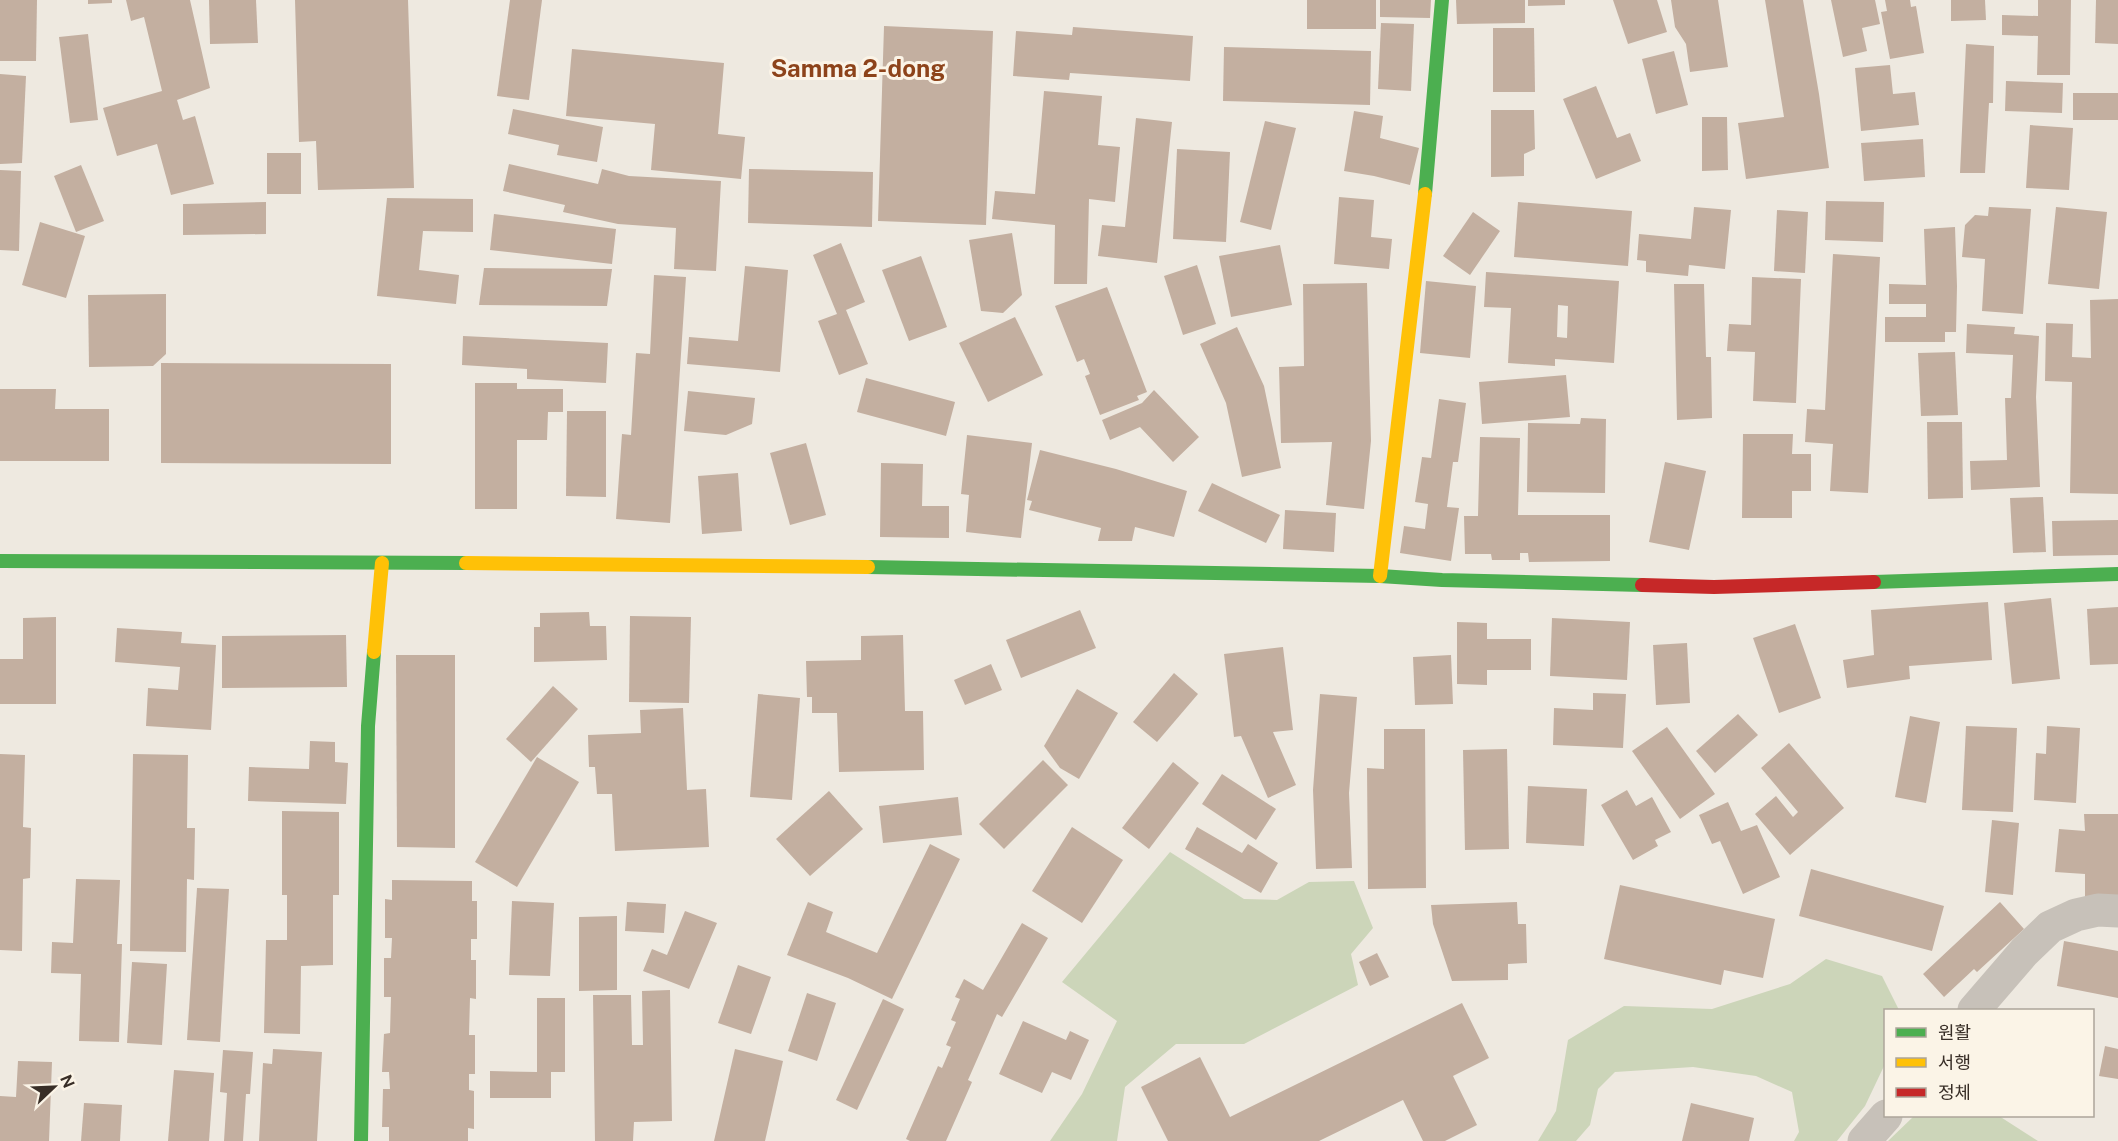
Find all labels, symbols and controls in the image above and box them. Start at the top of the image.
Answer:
district label: Samma 2-dong [771,54,945,82]
legend [1884,1009,2094,1117]
text: 원활 [1938,1022,1971,1043]
text: 서행 [1938,1052,1971,1073]
north arrow [24,1057,84,1117]
text: N [56,1072,79,1091]
text: 정체 [1938,1082,1971,1103]

